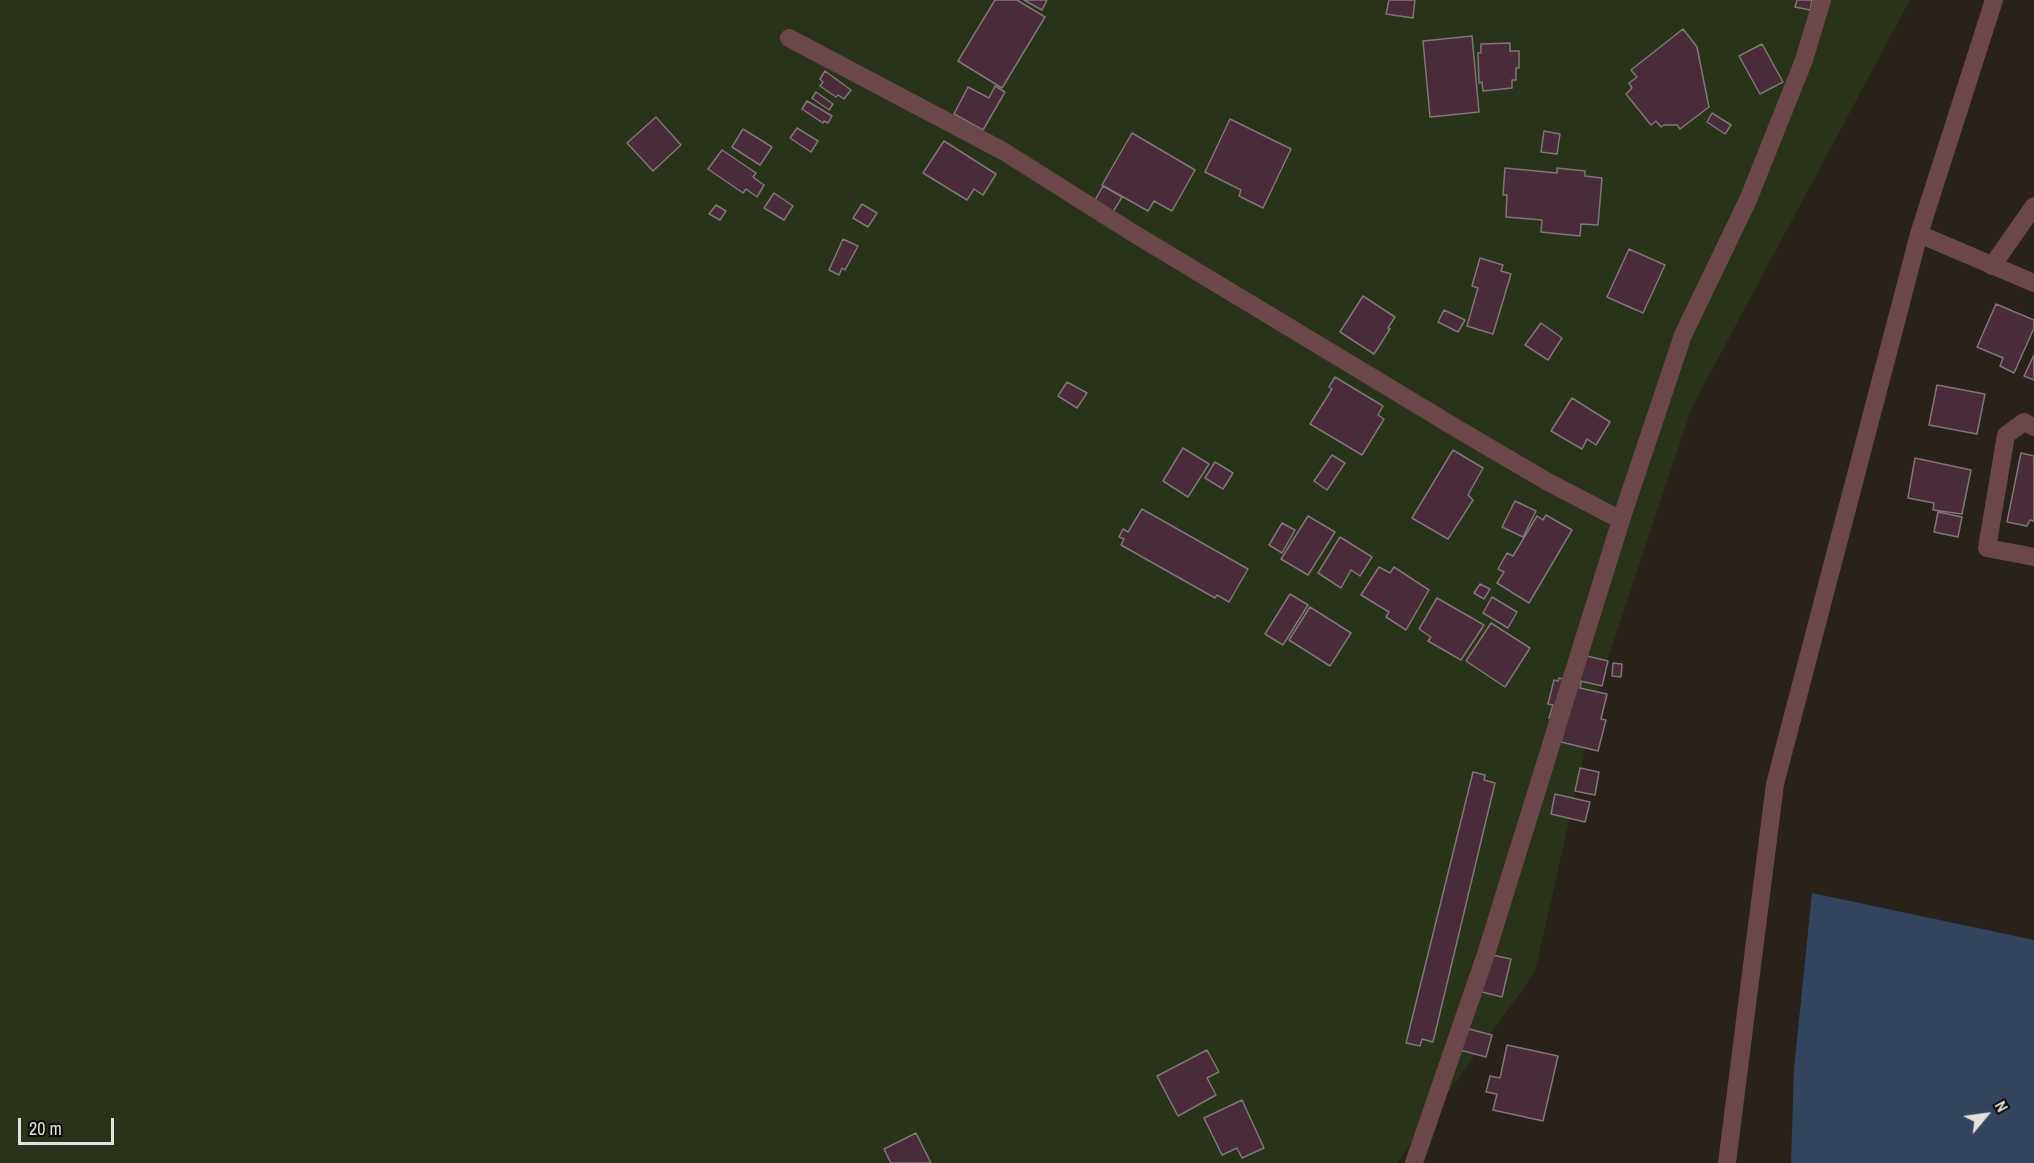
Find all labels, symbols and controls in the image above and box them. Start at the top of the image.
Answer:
north arrow [1956,1085,2016,1145]
text: N [1990,1097,2014,1116]
scale bar [21,1106,117,1144]
text: 20 m [29,1116,62,1141]

